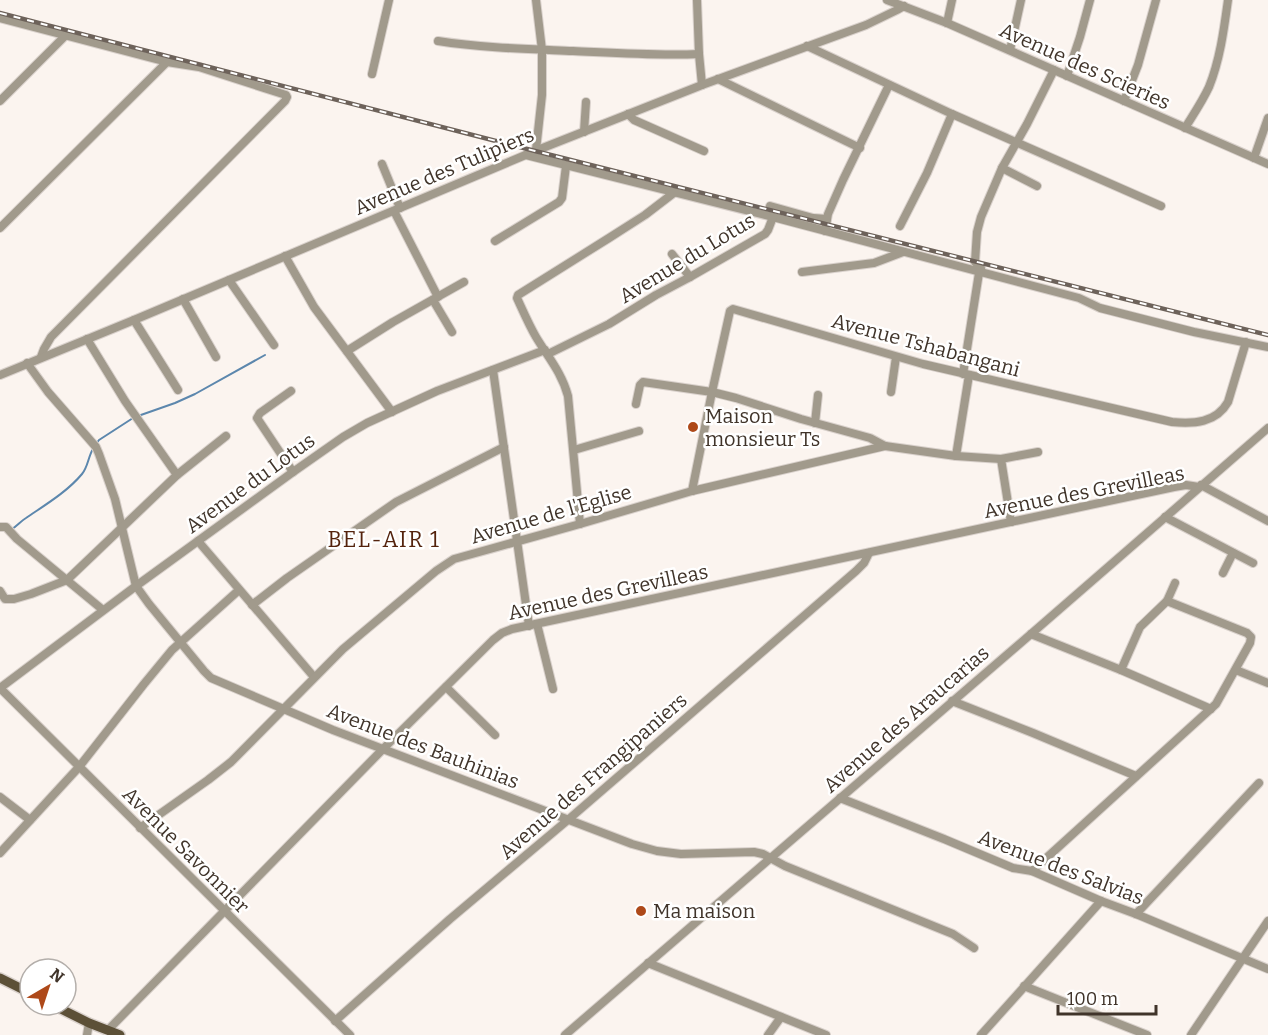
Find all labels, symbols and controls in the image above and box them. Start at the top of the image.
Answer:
street label: Avenue des Scieries [996,18,1174,114]
street label: Avenue des Tulipiers [350,122,538,220]
street label: Avenue du Lotus [615,208,759,308]
street label: Avenue Tshabangani [829,308,1023,382]
place label: Maison monsieur Ts [705,404,820,451]
marker: Maison monsieur Ts [686,420,700,434]
street label: Avenue du Lotus [181,428,319,538]
street label: Avenue des Grevilleas [982,461,1186,523]
street label: Avenue de l'Eglise [468,480,634,548]
district label: BEL-AIR 1 [328,526,440,553]
street label: Avenue des Grevilleas [506,559,710,625]
street label: Avenue des Araucarias [818,641,994,797]
street label: Avenue des Frangipaniers [494,688,692,864]
street label: Avenue des Bauhinias [324,698,522,794]
street label: Avenue Savonnier [118,782,254,918]
street label: Avenue des Salvias [975,824,1147,910]
place label: Ma maison [653,899,755,923]
marker: Ma maison [634,904,648,918]
north arrow [18,957,78,1017]
text: N [46,964,68,987]
scale bar [1058,978,1156,1016]
text: 100 m [1067,988,1118,1010]

